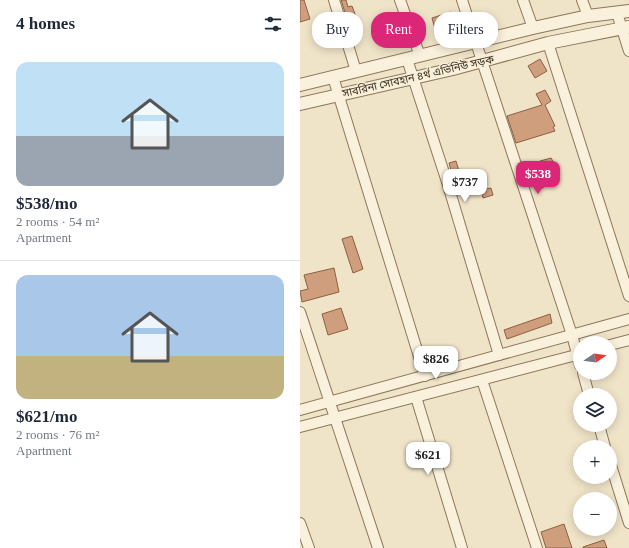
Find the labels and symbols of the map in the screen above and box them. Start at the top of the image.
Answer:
street label: সাবরিনা সোবহান ৪র্থ এভিনিউ সড়ক [340,52,495,100]
pin: $538 [514,161,562,195]
pin: $737 [441,169,489,203]
north arrow [573,336,617,380]
pin: $826 [412,346,460,380]
pin: $621 [404,442,452,476]

